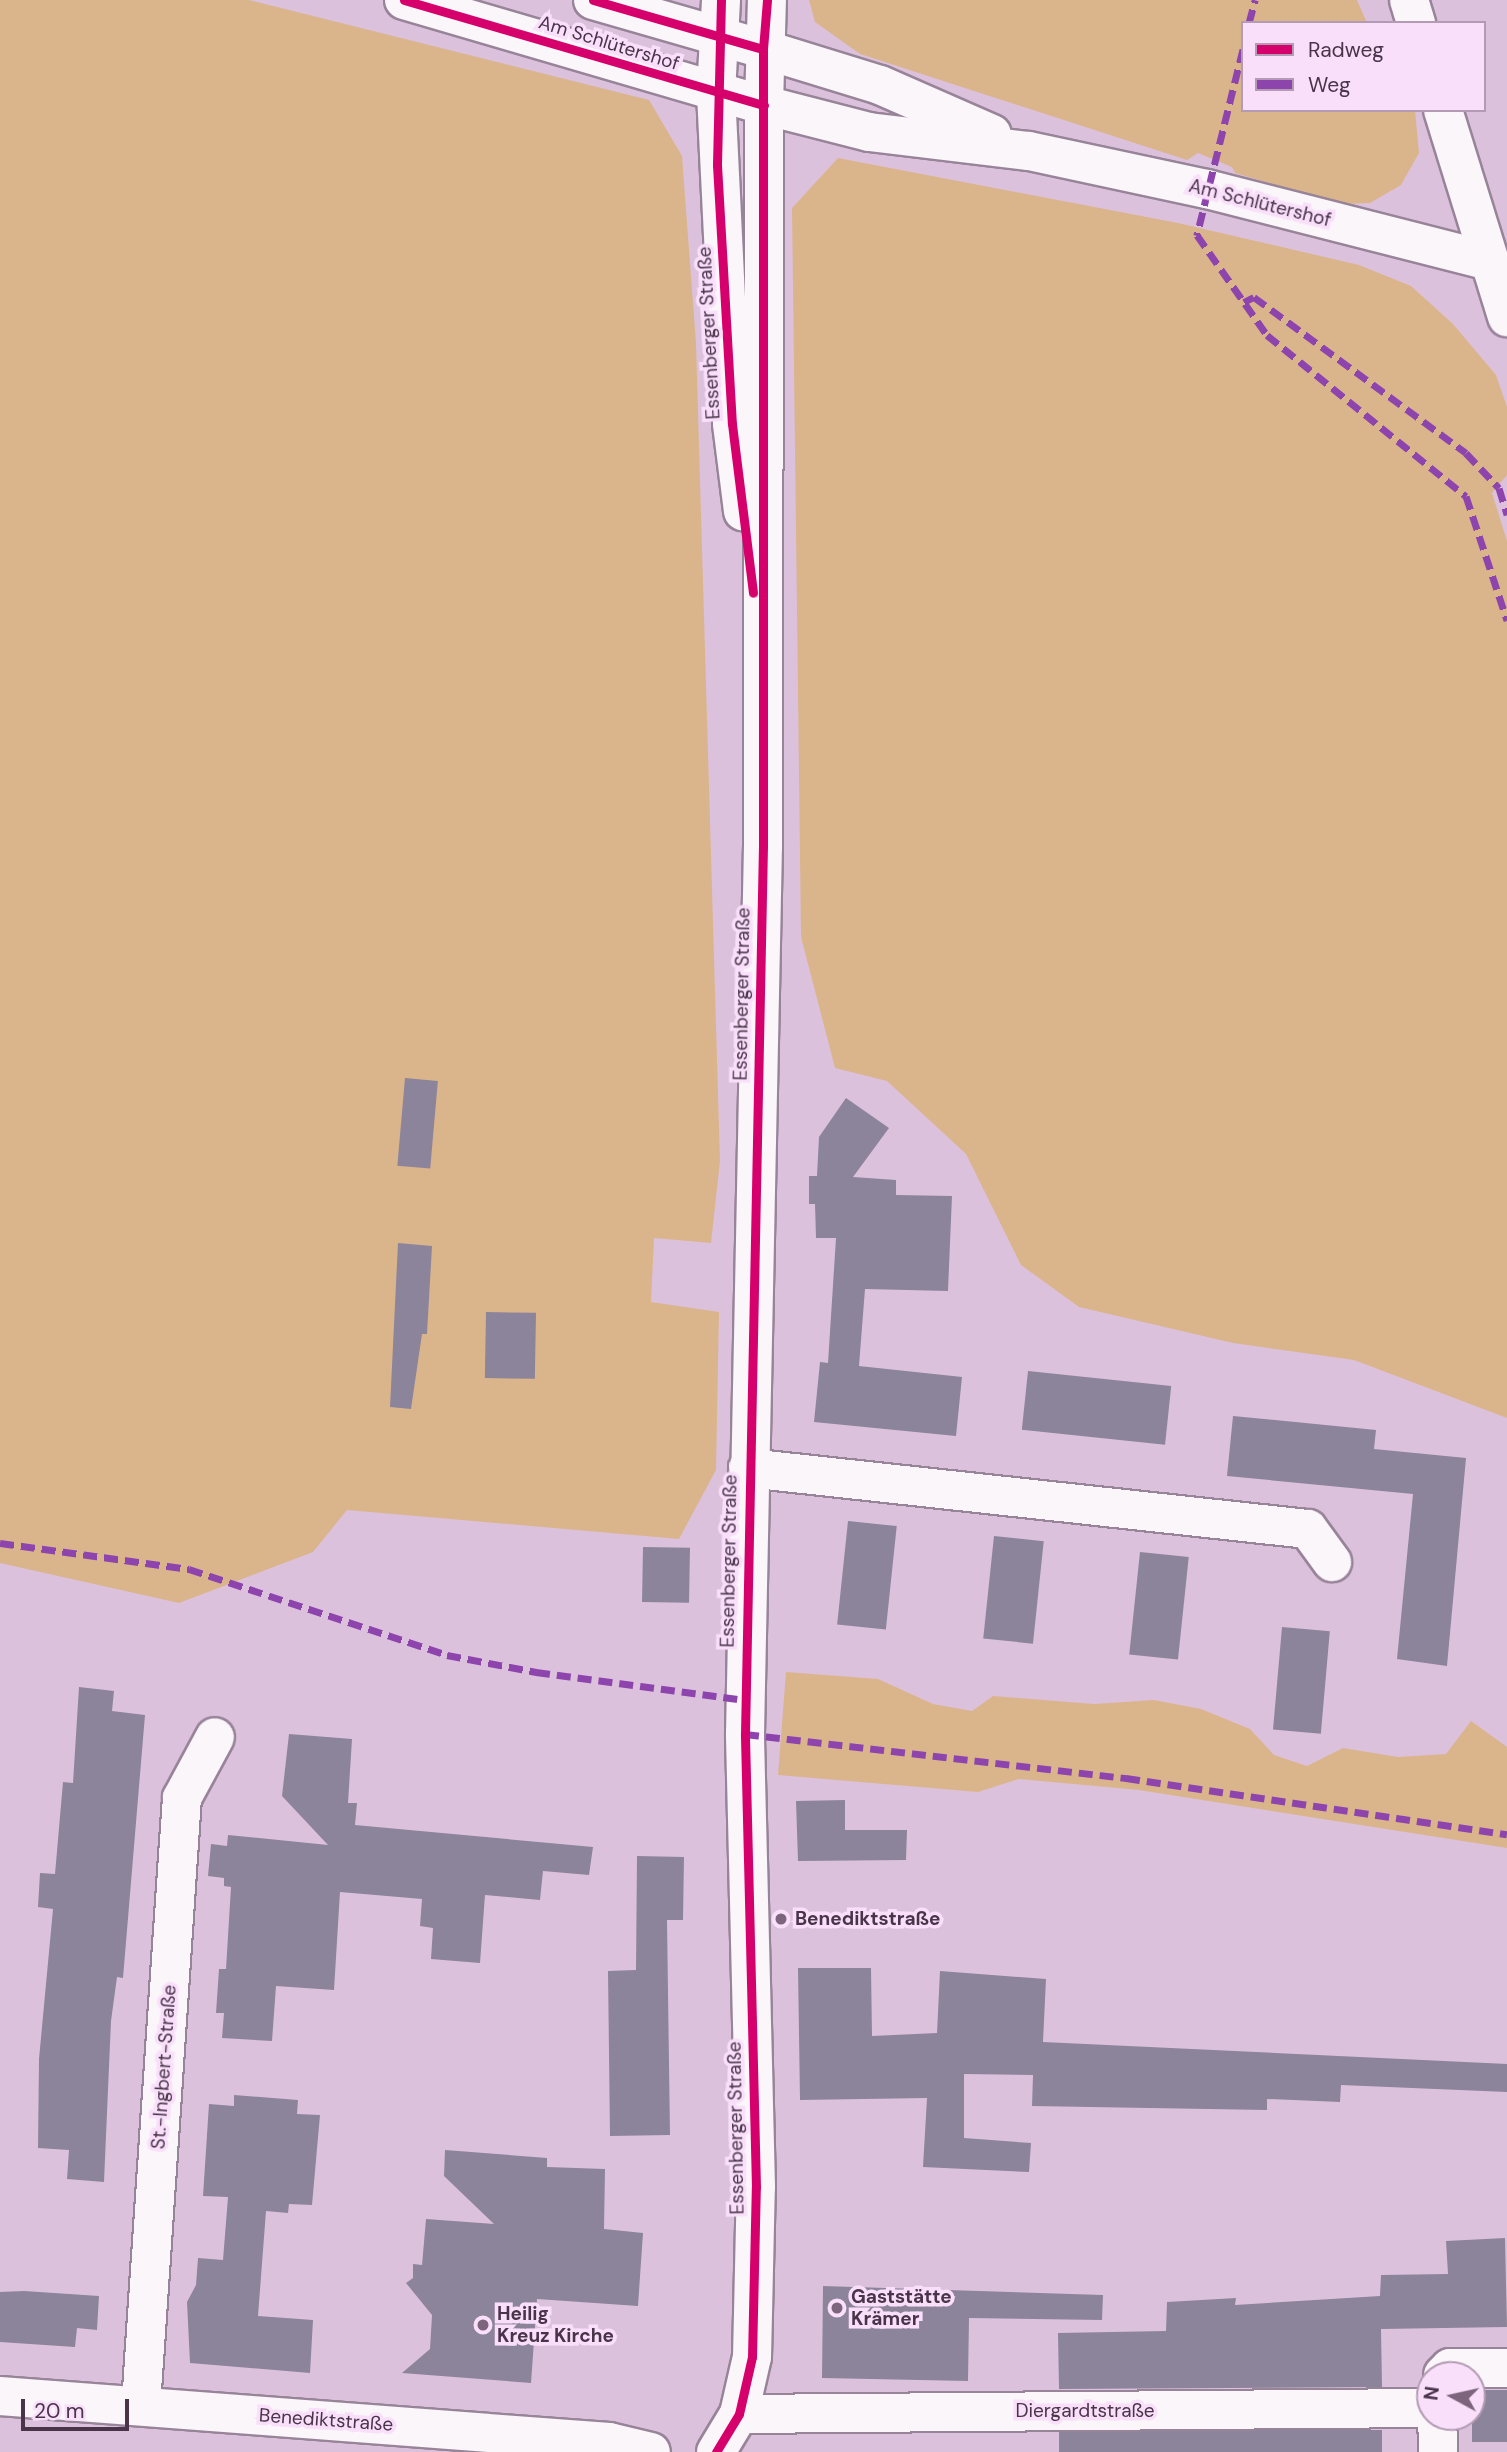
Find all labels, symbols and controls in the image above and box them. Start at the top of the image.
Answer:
street label: Am Schlütershof [536,11,682,75]
legend [1241,21,1486,112]
text: Radweg [1308,36,1384,64]
text: Weg [1308,71,1351,99]
street label: Am Schlütershof [1187,174,1333,232]
street label: Essenberger Straße [693,246,725,420]
street label: Essenberger Straße [729,907,755,1081]
street label: Essenberger Straße [716,1474,742,1648]
place label: Benediktstraße [795,1908,940,1930]
marker: Benediktstraße [773,1911,789,1927]
street label: St.-Ingbert-Straße [147,1984,181,2150]
street label: Essenberger Straße [723,2041,749,2215]
place label: Gaststätte Krämer [851,2286,952,2330]
marker: Gaststätte Krämer [829,2300,845,2316]
place label: Heilig Kreuz Kirche [497,2303,614,2347]
marker: Heilig Kreuz Kirche [475,2317,491,2333]
north arrow [1416,2361,1486,2431]
text: N [1418,2385,1445,2402]
scale bar [24,2386,133,2430]
text: 20 m [34,2397,85,2425]
street label: Diergardtstraße [1015,2400,1155,2422]
street label: Benediktstraße [258,2404,394,2436]

